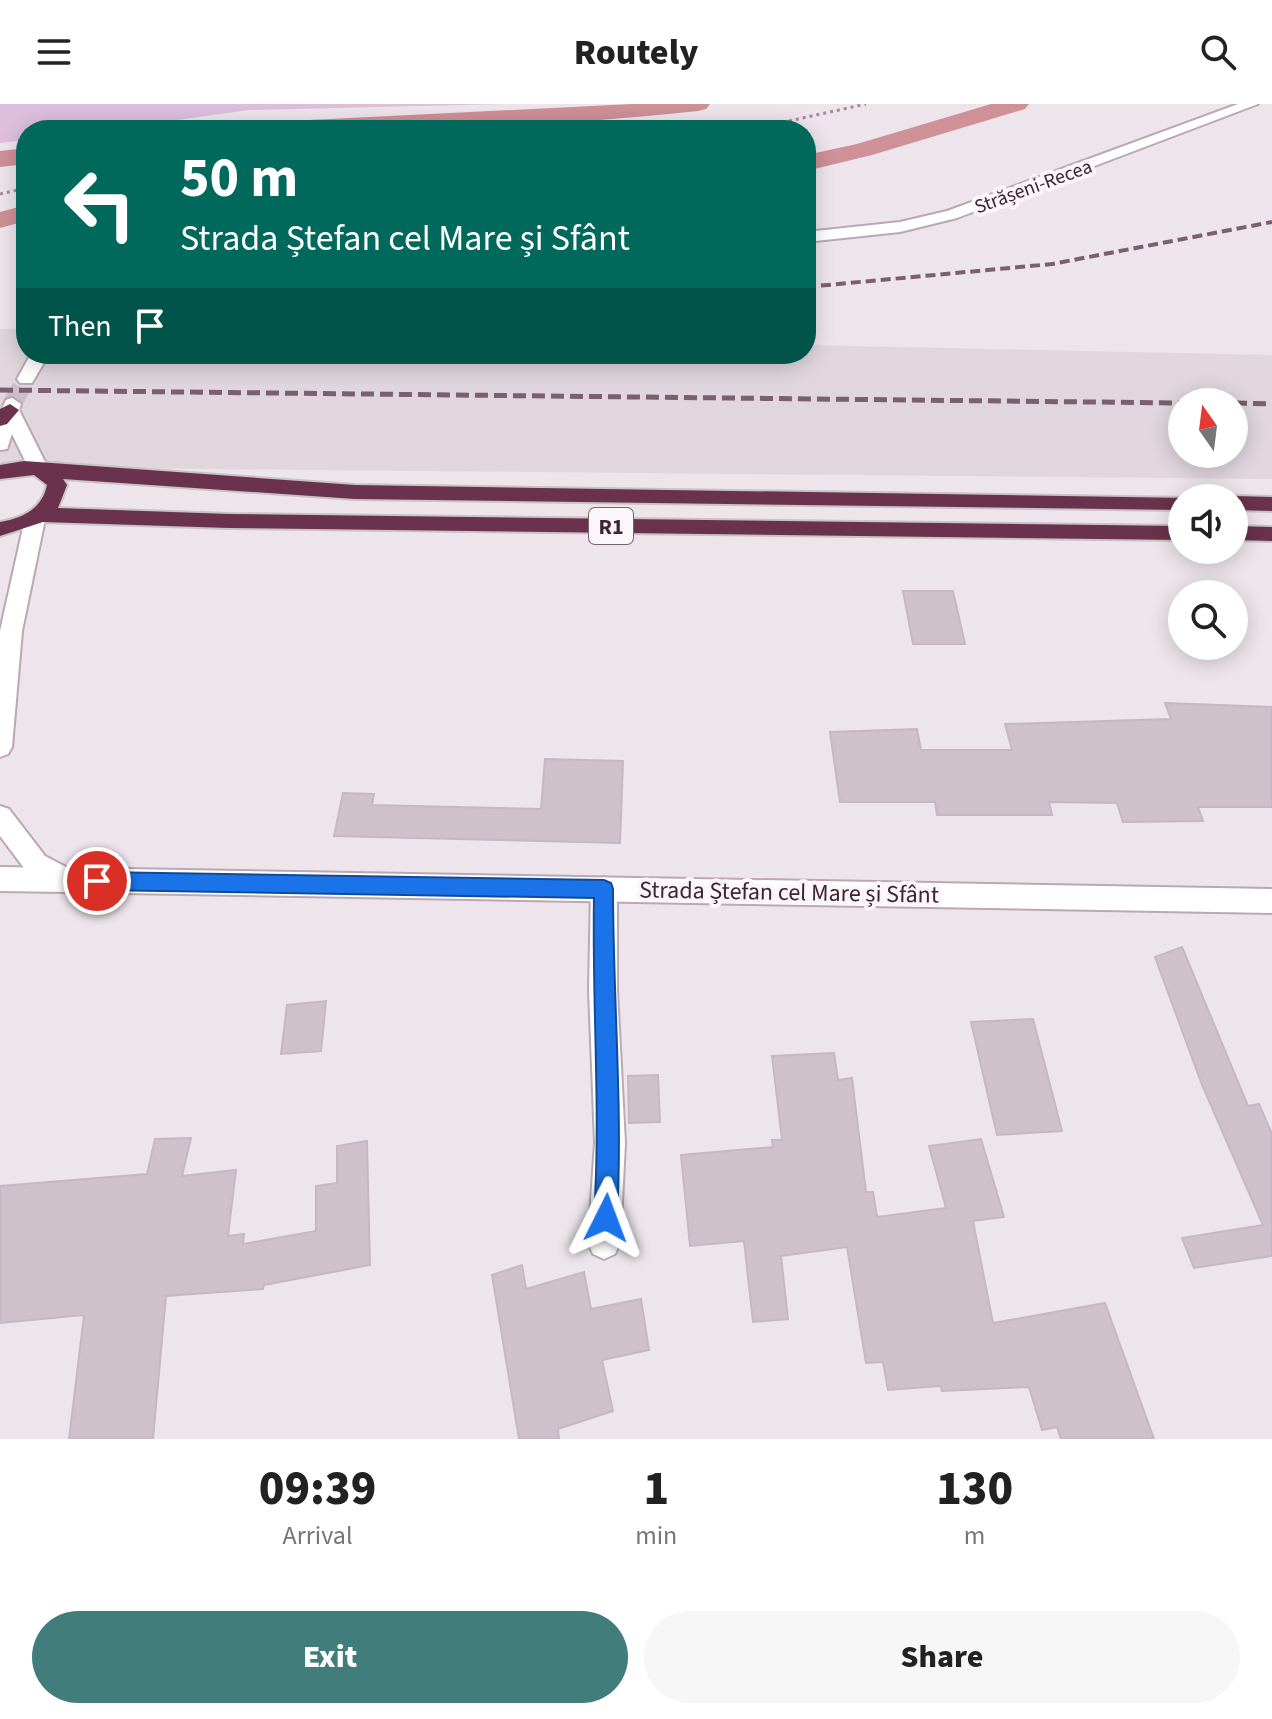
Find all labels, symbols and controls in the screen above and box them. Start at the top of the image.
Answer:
text: Routely [574,27,698,78]
icon: menu [32,30,76,74]
icon: search [1196,30,1240,74]
text: 50 m [180,139,298,218]
icon: left [48,152,152,256]
street label: Strășeni-Recea [971,153,1096,221]
text: Strada Ștefan cel Mare și Sfânt [180,213,630,264]
icon: arrive [128,304,172,348]
text: Then [48,305,112,348]
north arrow [1168,388,1248,468]
map controls [1168,388,1248,660]
button: sound [1168,484,1248,564]
road number: R1 [589,508,633,544]
button: search [1168,580,1248,660]
pin [63,847,131,915]
icon: arrive [75,859,119,903]
street label: Strada Ștefan cel Mare și Sfânt [639,872,939,913]
position arrow [564,1176,648,1260]
text: 09:39 [259,1455,376,1523]
text: 1 [643,1455,669,1523]
text: 130 [936,1455,1013,1523]
text: Arrival [283,1517,353,1554]
text: min [635,1517,677,1554]
text: m [964,1517,985,1554]
button: Exit [32,1611,628,1703]
button: Share [644,1611,1240,1703]

